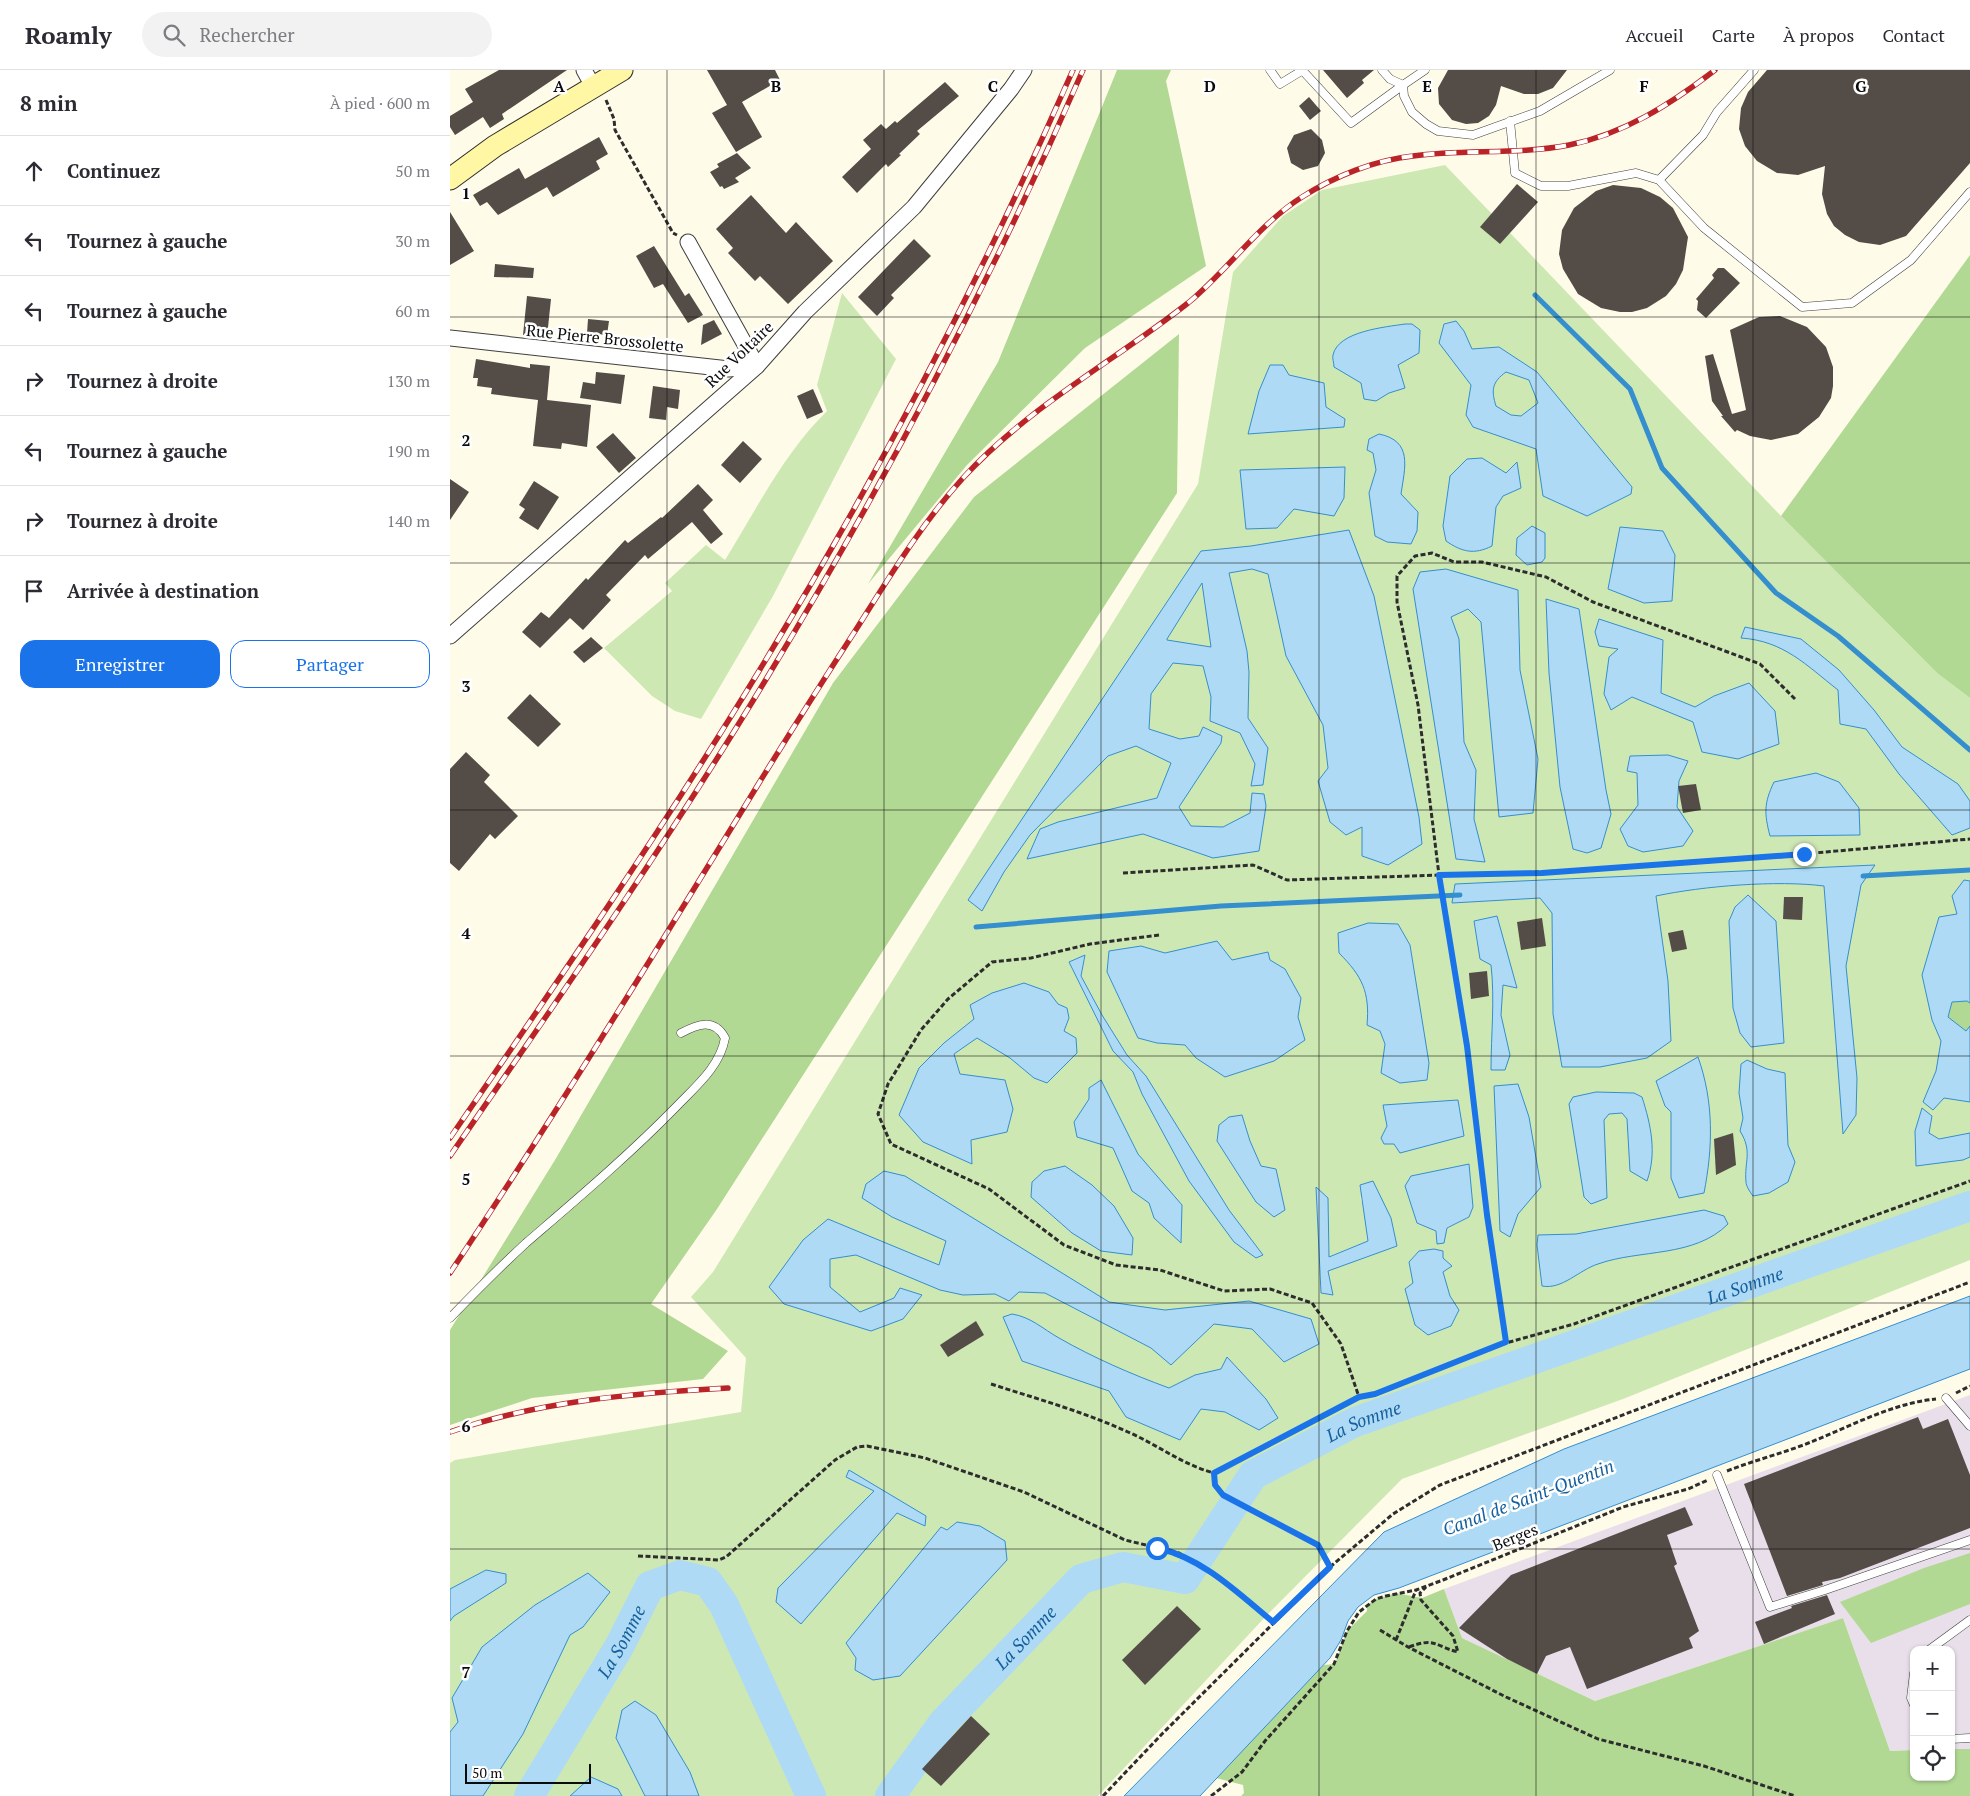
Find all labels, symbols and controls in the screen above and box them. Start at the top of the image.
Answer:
search box [142,12,492,57]
text: Roamly [25,19,112,51]
icon: search [160,21,188,49]
text: Rechercher [200,22,295,47]
text: Accueil [1625,23,1684,47]
text: Carte [1712,23,1755,47]
text: À propos [1783,23,1854,47]
text: Contact [1882,23,1945,47]
text: A [553,75,565,97]
text: B [771,75,781,97]
text: C [988,75,998,97]
text: D [1204,75,1216,97]
text: E [1422,75,1432,97]
text: F [1639,75,1649,97]
text: G [1855,75,1867,97]
text: 8 min [20,89,77,117]
text: À pied · 600 m [330,92,430,114]
icon: ahead [20,157,48,185]
text: Continuez [67,158,160,183]
text: 50 m [395,160,430,182]
text: 1 [461,182,471,204]
icon: left [20,227,48,255]
text: Tournez à gauche [67,228,228,253]
text: 30 m [395,230,430,252]
icon: left [20,297,48,325]
text: Tournez à gauche [67,298,228,323]
text: 60 m [395,300,430,322]
street label: Rue Voltaire [700,316,778,392]
street label: Rue Pierre Brossolette [525,319,685,357]
icon: right [20,367,48,395]
text: Tournez à droite [67,368,218,393]
text: 130 m [387,370,430,392]
text: 2 [461,429,471,451]
icon: left [20,437,48,465]
text: Tournez à gauche [67,438,228,463]
text: 190 m [387,440,430,462]
icon: right [20,507,48,535]
text: Tournez à droite [67,508,218,533]
text: 140 m [387,510,430,532]
icon: arrive [20,577,48,605]
text: Arrivée à destination [67,578,259,603]
button: Enregistrer [20,640,220,688]
button: Partager [230,640,430,688]
text: 3 [461,675,471,697]
route end [1793,843,1816,866]
text: 4 [461,922,471,944]
text: 5 [461,1168,471,1190]
water label: La Somme [1703,1261,1786,1310]
water label: La Somme [1321,1395,1404,1448]
text: 6 [461,1415,471,1437]
water label: Canal de Saint-Quentin [1439,1453,1617,1541]
street label: Berges [1489,1518,1541,1556]
route start [1146,1537,1169,1560]
water label: La Somme [988,1600,1061,1675]
water label: La Somme [591,1601,650,1683]
map controls [1910,1646,1955,1781]
button: + [1910,1646,1955,1691]
text: 7 [461,1661,471,1683]
button: − [1910,1691,1955,1736]
button: locate [1910,1736,1955,1781]
scale bar [465,1761,591,1784]
text: 50 m [472,1763,502,1782]

